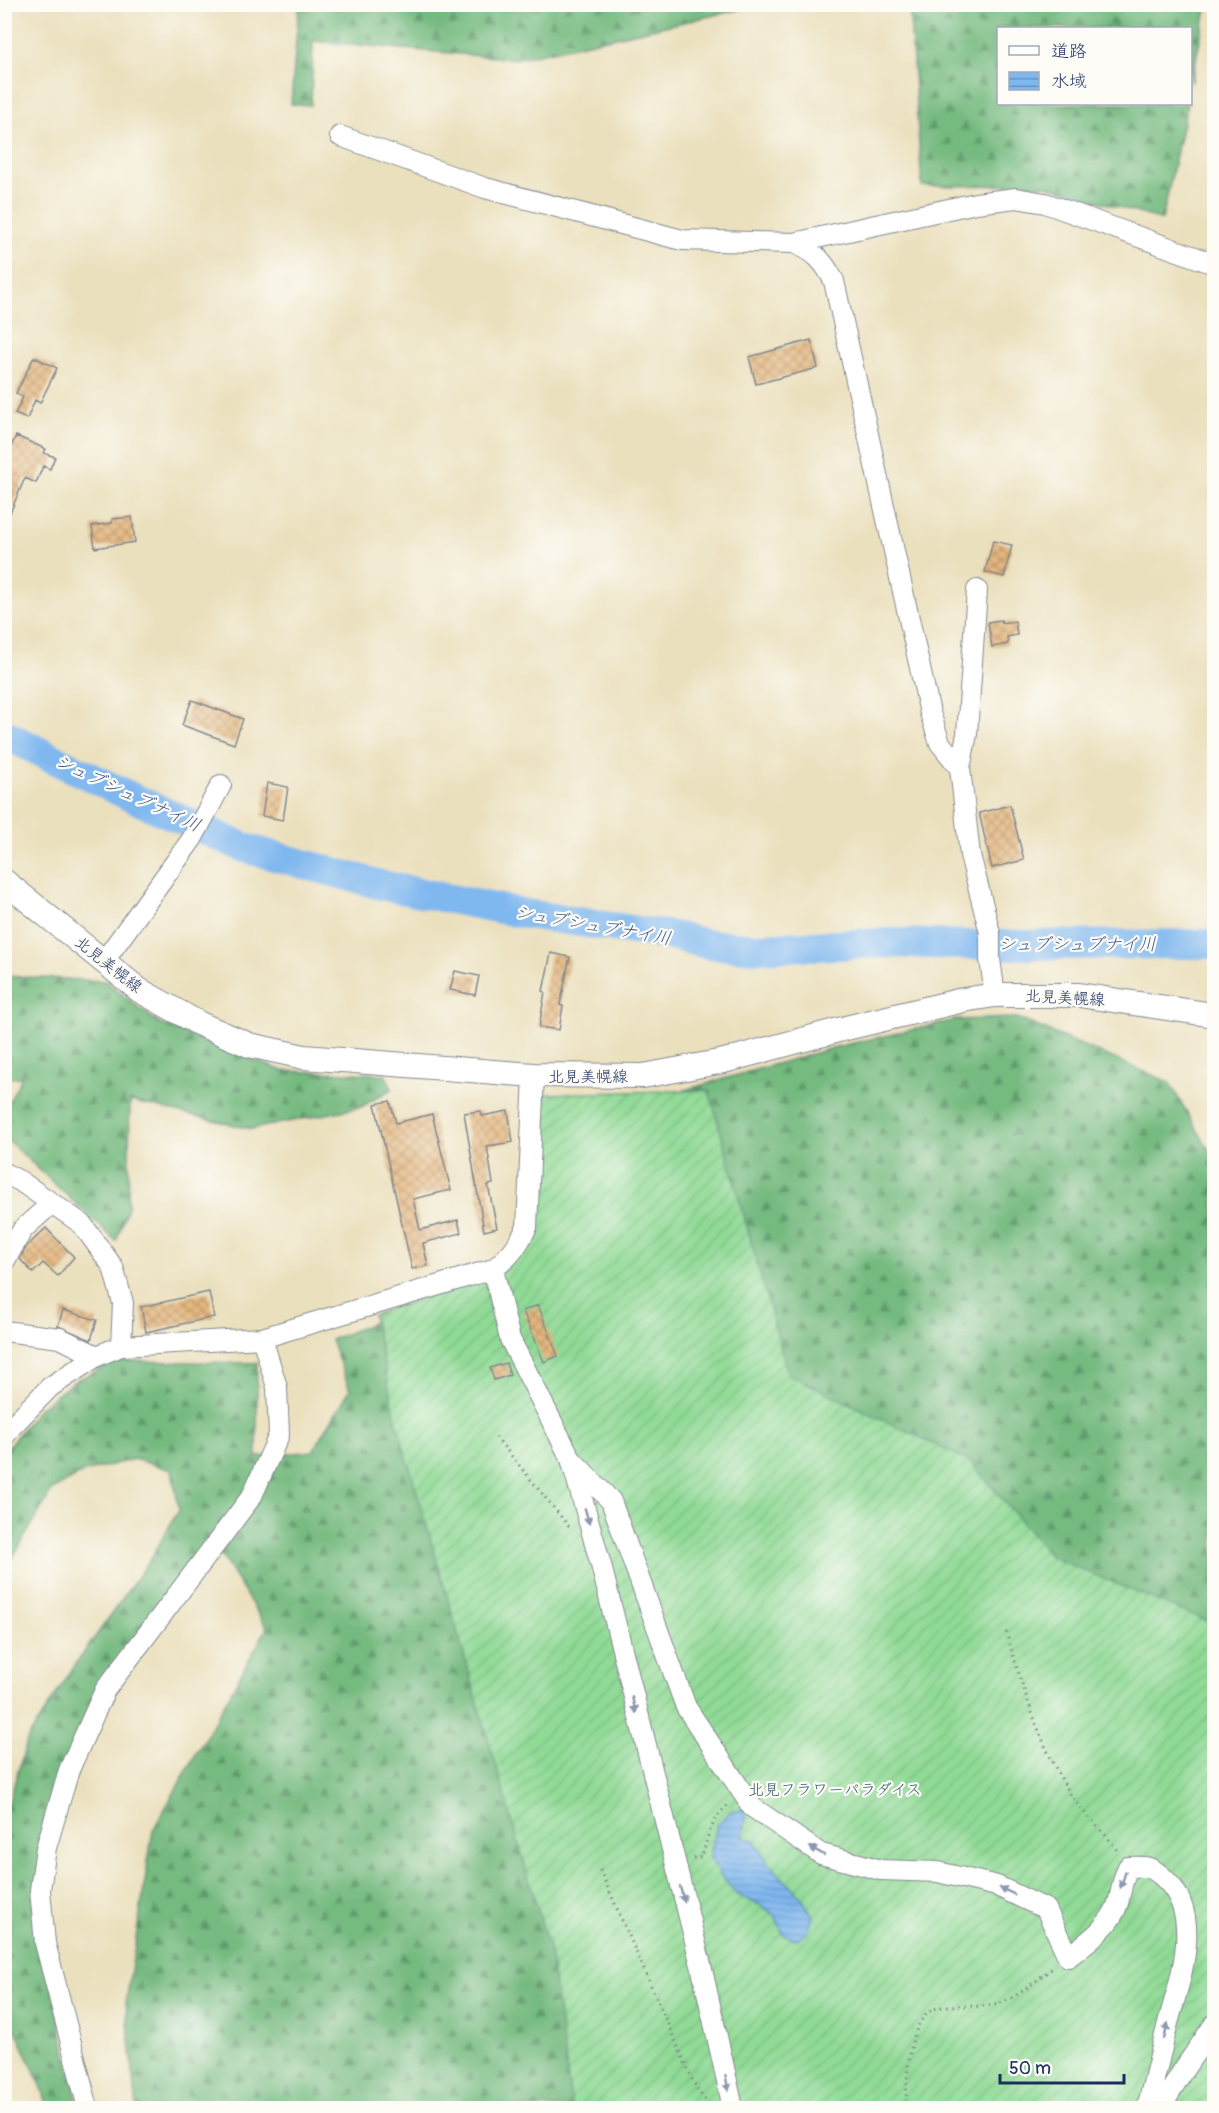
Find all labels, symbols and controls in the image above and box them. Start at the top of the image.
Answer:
legend [997,27,1192,105]
text: 道路 [1051,40,1087,63]
text: 水域 [1051,70,1087,93]
water label: シュブシュブナイ川 [51,750,204,837]
water label: シュブシュブナイ川 [513,900,673,951]
street label: 北見美幌線 [71,932,146,997]
water label: シュブシュブナイ川 [998,933,1156,956]
street label: 北見美幌線 [1024,986,1105,1010]
street label: 北見美幌線 [548,1067,628,1087]
one-way arrow [583,1507,592,1525]
one-way arrow [630,1695,640,1714]
park label: 北見フラワーパラダイス [748,1780,922,1800]
one-way arrow [809,1846,826,1856]
one-way arrow [1118,1871,1128,1889]
one-way arrow [678,1885,688,1903]
one-way arrow [998,1886,1015,1895]
one-way arrow [1162,2022,1172,2041]
scale bar [1000,2047,1124,2085]
text: 50 m [1009,2057,1051,2080]
one-way arrow [723,2074,732,2093]

